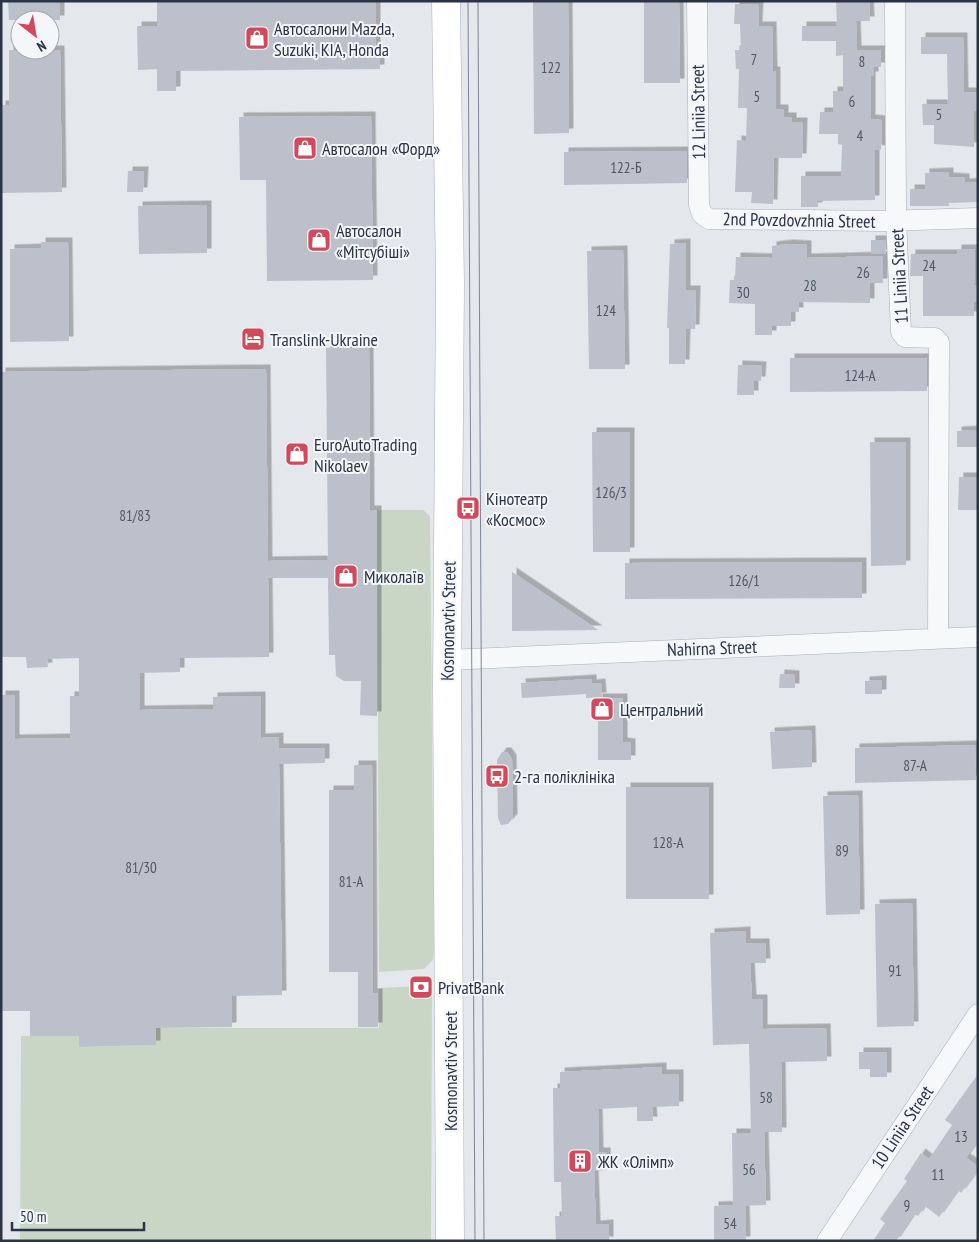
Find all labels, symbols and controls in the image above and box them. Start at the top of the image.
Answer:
north arrow [10,10,60,60]
place label: Автосалони Mazda, Suzuki, KIA, Honda [274,17,395,61]
shop icon: Автосалони Mazda, Suzuki, KIA, Honda [244,25,270,51]
text: N [34,36,50,56]
house number: 7 [751,50,757,69]
house number: 8 [859,52,865,71]
house number: 122 [541,58,561,77]
street label: 12 Liniia Street [686,64,710,160]
house number: 5 [754,87,760,106]
house number: 6 [849,92,856,111]
house number: 5 [936,105,942,124]
house number: 4 [857,126,864,145]
shop icon: Автосалон «Форд» [292,135,318,161]
place label: Автосалон «Форд» [322,137,440,160]
house number: 122-Б [610,158,642,177]
street label: 2nd Povzdovzhnia Street [722,207,876,233]
place label: Автосалон «Мітсубіші» [336,219,410,263]
shop icon: Автосалон «Мітсубіші» [306,227,332,253]
street label: 11 Liniia Street [885,228,913,324]
house number: 24 [922,256,936,275]
house number: 26 [856,263,870,282]
house number: 28 [803,276,817,295]
house number: 30 [736,283,750,302]
house number: 124 [596,301,616,320]
hotel icon: Translink-Ukraine [240,326,266,352]
place label: Translink-Ukraine [270,328,378,351]
house number: 124-А [844,366,877,385]
place label: EuroAutoTrading Nikolaev [314,433,417,477]
shop icon: EuroAutoTrading Nikolaev [284,441,310,467]
house number: 126/3 [595,483,627,502]
place label: Кінотеатр «Космос» [486,487,548,531]
bus stop icon: Кінотеатр «Космос» [455,495,481,521]
house number: 81/83 [119,506,151,525]
street label: Kosmonavtiv Street [435,561,461,681]
shop icon: Миколаїв [333,563,359,589]
place label: Миколаїв [364,565,424,588]
house number: 126/1 [728,571,760,590]
street label: Nahirna Street [667,635,757,661]
shop icon: Центральний [589,696,615,722]
place label: Центральний [620,698,703,721]
house number: 87-А [903,756,928,775]
bus stop icon: 2-га поліклініка [484,763,510,789]
place label: 2-га поліклініка [514,765,615,788]
house number: 128-А [652,833,685,852]
house number: 89 [835,841,849,860]
house number: 81/30 [125,858,157,877]
house number: 81-А [339,872,364,891]
house number: 91 [888,961,902,980]
bank icon: PrivatBank [408,974,434,1000]
place label: PrivatBank [438,976,504,999]
street label: Kosmonavtiv Street [439,1011,462,1131]
street label: 10 Liniia Street [866,1081,938,1173]
house number: 58 [759,1088,773,1107]
house number: 13 [954,1127,968,1146]
building icon: ЖК «Олімп» [567,1148,593,1174]
place label: ЖК «Олімп» [597,1150,674,1173]
house number: 56 [742,1160,756,1179]
house number: 11 [931,1165,945,1184]
house number: 9 [904,1196,910,1215]
scale bar [12,1200,145,1232]
text: 50 m [20,1207,46,1226]
house number: 54 [723,1214,737,1233]

